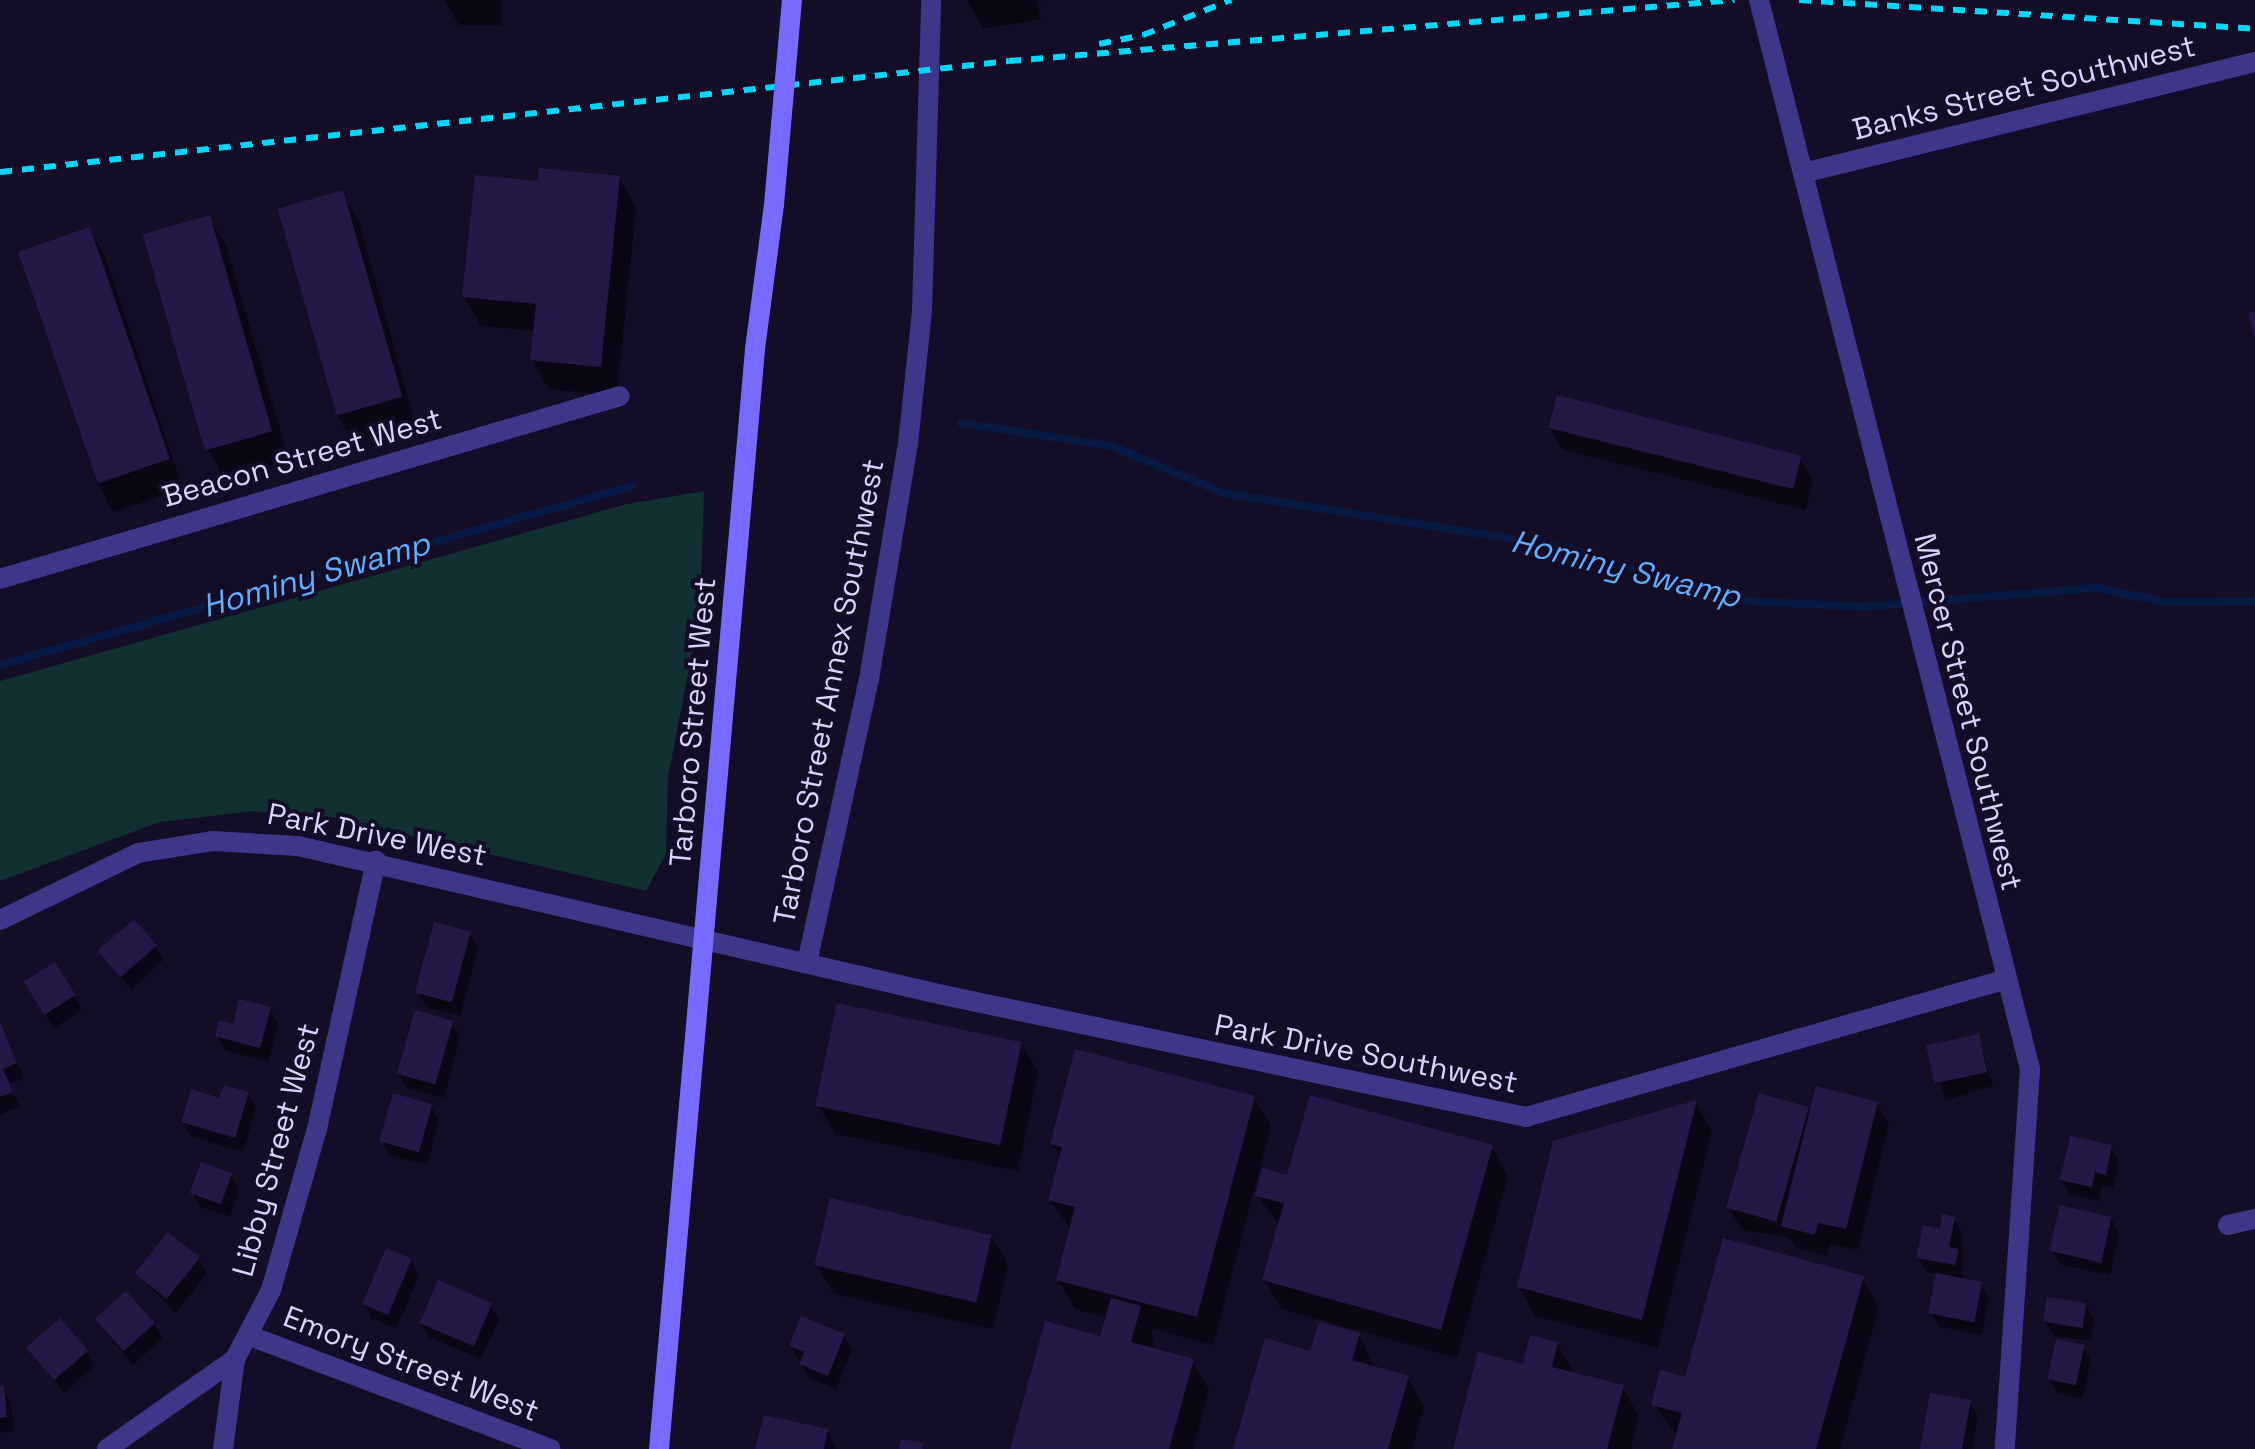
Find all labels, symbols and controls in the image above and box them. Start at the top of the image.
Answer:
street label: Banks Street Southwest [1849,28,2199,148]
street label: Beacon Street West [158,401,446,515]
street label: Tarboro Street Annex Southwest [766,456,892,928]
water label: Hominy Swamp [1507,522,1745,616]
water label: Hominy Swamp [198,524,434,626]
street label: Mercer Street Southwest [1906,530,2030,894]
street label: Tarboro Street West [662,576,724,868]
street label: Park Drive West [264,796,490,874]
street label: Park Drive Southwest [1212,1007,1520,1101]
street label: Libby Street West [225,1019,327,1281]
street label: Emory Street West [278,1299,544,1429]

